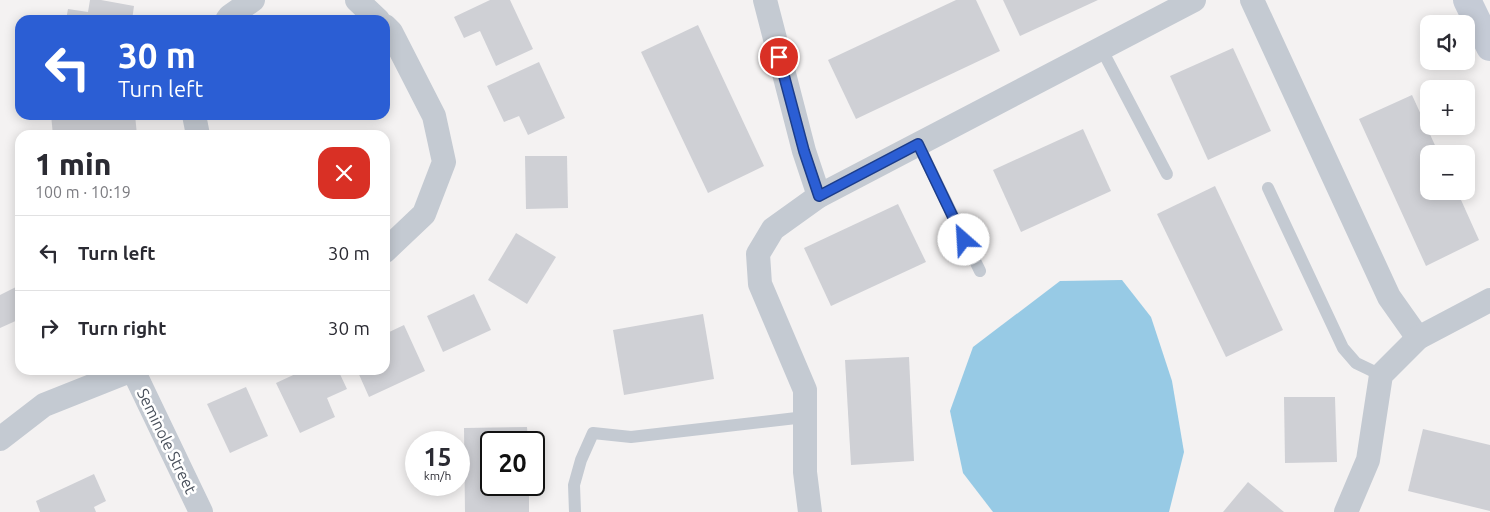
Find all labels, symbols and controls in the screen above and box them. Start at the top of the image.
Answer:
map controls [1420,15,1475,200]
button: sound [1420,15,1475,70]
icon: left [35,35,100,100]
text: 30 m [118,35,196,75]
pin [758,36,800,78]
icon: arrive [765,43,793,71]
text: Turn left [118,76,203,101]
button: + [1420,80,1475,135]
button: − [1420,145,1475,200]
text: 1 min [35,147,111,181]
button: close [318,147,370,199]
text: 100 m · 10:19 [35,183,131,201]
position arrow [937,213,989,265]
icon: left [35,239,63,267]
text: Turn left [78,242,156,264]
text: 30 m [328,242,370,264]
icon: right [35,314,63,342]
text: Turn right [78,317,166,339]
text: 30 m [328,317,370,339]
street label: Seminole Street [134,385,201,497]
speed limit sign: 20 [480,431,545,496]
text: 15 [423,443,452,471]
text: km/h [424,469,451,482]

